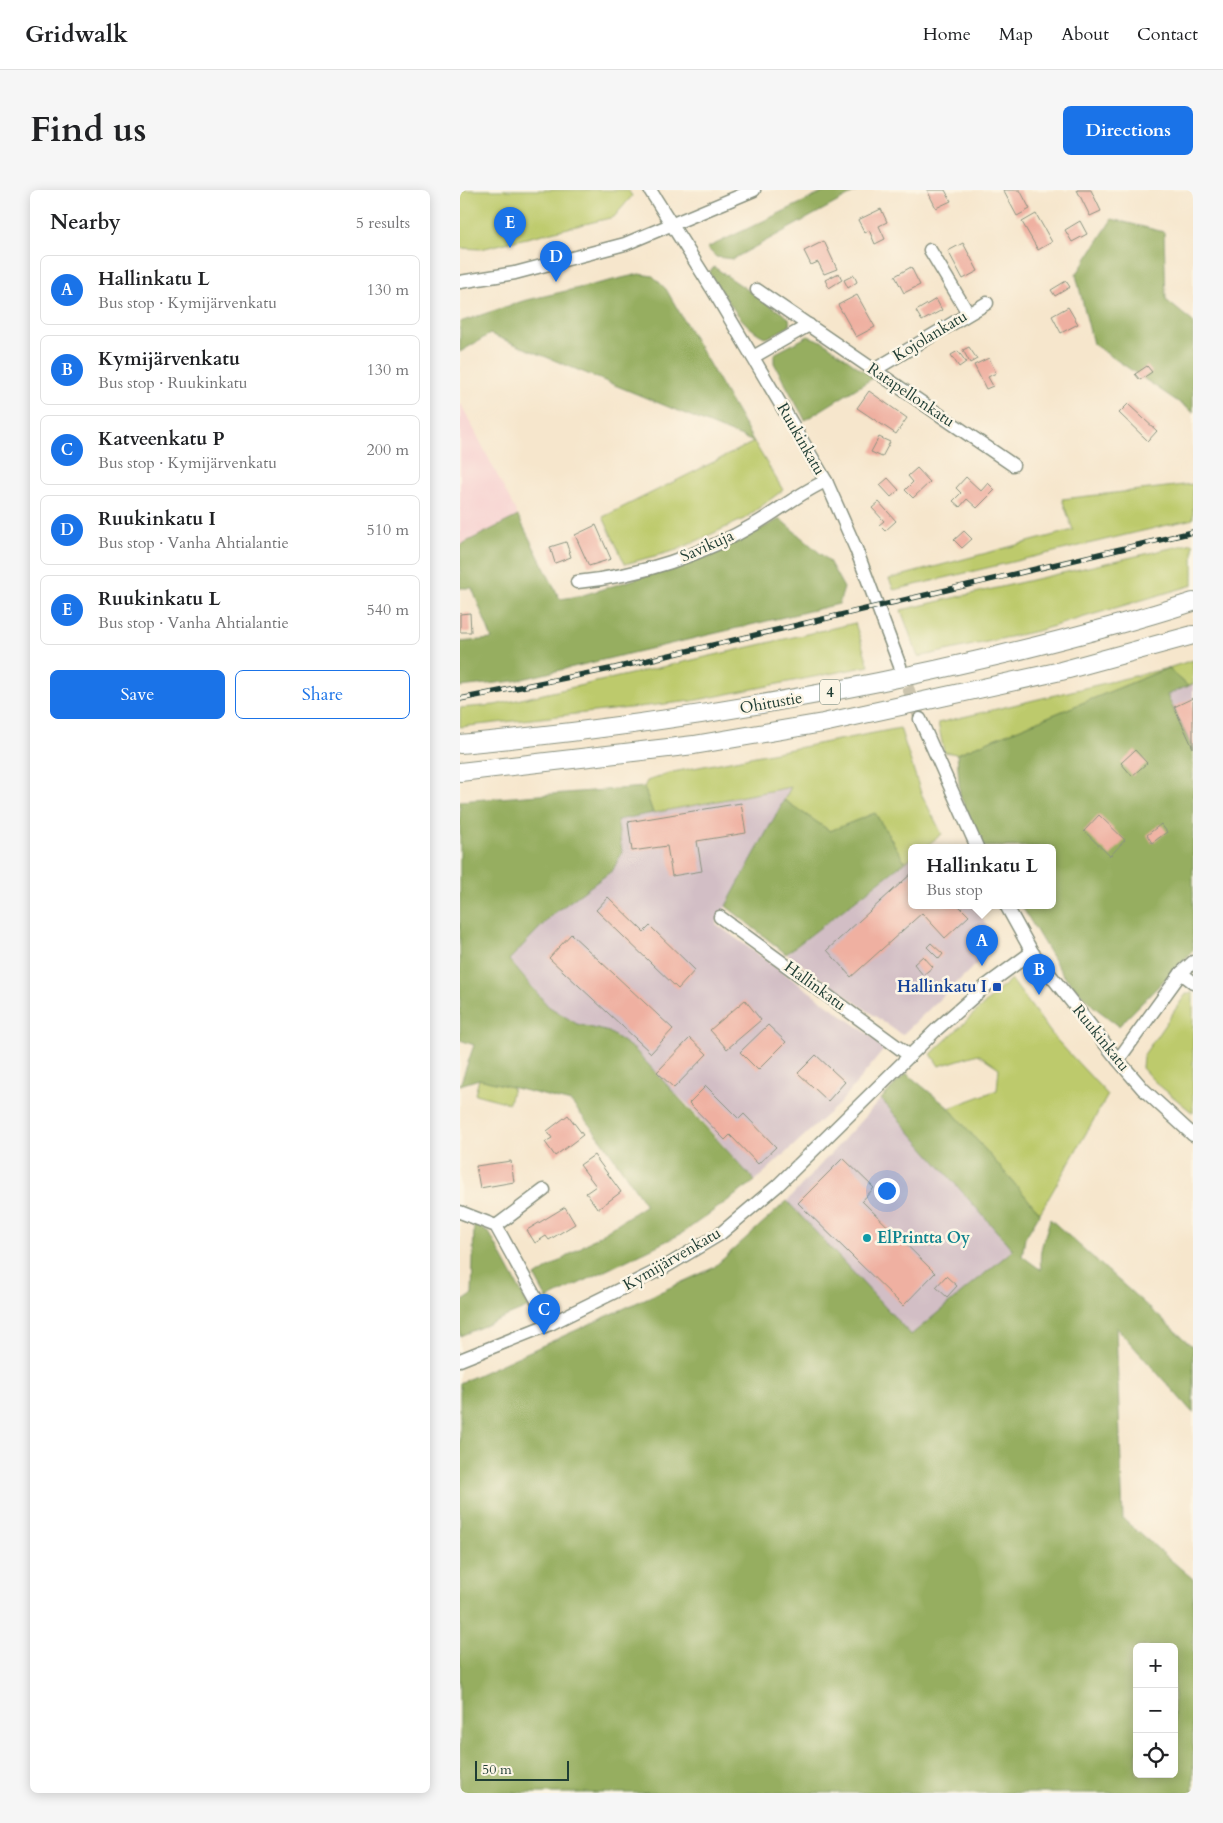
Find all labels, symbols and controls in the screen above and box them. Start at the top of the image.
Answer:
text: Gridwalk [25,18,128,51]
text: Home [923,22,971,47]
text: Map [999,22,1033,47]
text: About [1061,22,1109,47]
text: Contact [1137,22,1198,47]
text: Find us [30,106,146,154]
button: Directions [1063,106,1193,155]
pin: E [494,207,526,248]
text: Nearby [50,208,121,237]
text: 5 results [356,212,410,234]
pin: D [540,241,572,282]
text: Hallinkatu L [98,266,210,292]
text: A [61,279,73,301]
text: 130 m [367,279,409,301]
text: Bus stop · Kymijärvenkatu [98,292,277,314]
street label: Kojolankatu [889,305,971,367]
text: Kymijärvenkatu [98,346,240,372]
street label: Ratapellonkatu [863,358,959,432]
text: B [61,359,73,381]
text: 130 m [367,359,409,381]
text: Bus stop · Ruukinkatu [98,372,248,394]
street label: Ruukinkatu [771,399,831,479]
text: Katveenkatu P [98,426,225,452]
text: C [61,439,73,461]
text: 200 m [367,439,409,461]
text: Bus stop · Kymijärvenkatu [98,452,277,474]
text: Ruukinkatu I [98,506,216,532]
text: D [60,519,74,541]
text: 510 m [367,519,409,541]
street label: Savikuja [677,524,737,567]
text: Bus stop · Vanha Ahtialantie [98,532,289,554]
text: Ruukinkatu L [98,586,221,612]
text: E [62,599,72,621]
text: 540 m [367,599,409,621]
text: Bus stop · Vanha Ahtialantie [98,612,289,634]
button: Save [50,670,225,719]
button: Share [235,670,410,719]
road number: 4 [820,680,840,704]
street label: Ohitustie [738,687,804,719]
popup [908,844,1056,909]
text: Hallinkatu L [926,853,1038,879]
text: Bus stop [926,879,983,901]
pin: A [966,925,998,966]
pin: B [1023,954,1055,995]
street label: Hallinkatu [780,956,850,1016]
place label: Hallinkatu I [897,976,987,998]
marker: Hallinkatu I [991,981,1003,993]
street label: Ruukinkatu [1067,1000,1135,1076]
your location [874,1178,900,1204]
street label: Kymijärvenkatu [619,1222,725,1296]
place label: ElPrintta Oy [877,1227,970,1249]
marker: ElPrintta Oy [861,1232,873,1244]
pin: C [528,1294,560,1335]
map controls [1133,1643,1178,1778]
button: + [1133,1643,1178,1688]
button: − [1133,1688,1178,1733]
button: locate [1133,1733,1178,1778]
scale bar [475,1758,569,1781]
text: 50 m [482,1760,512,1779]

